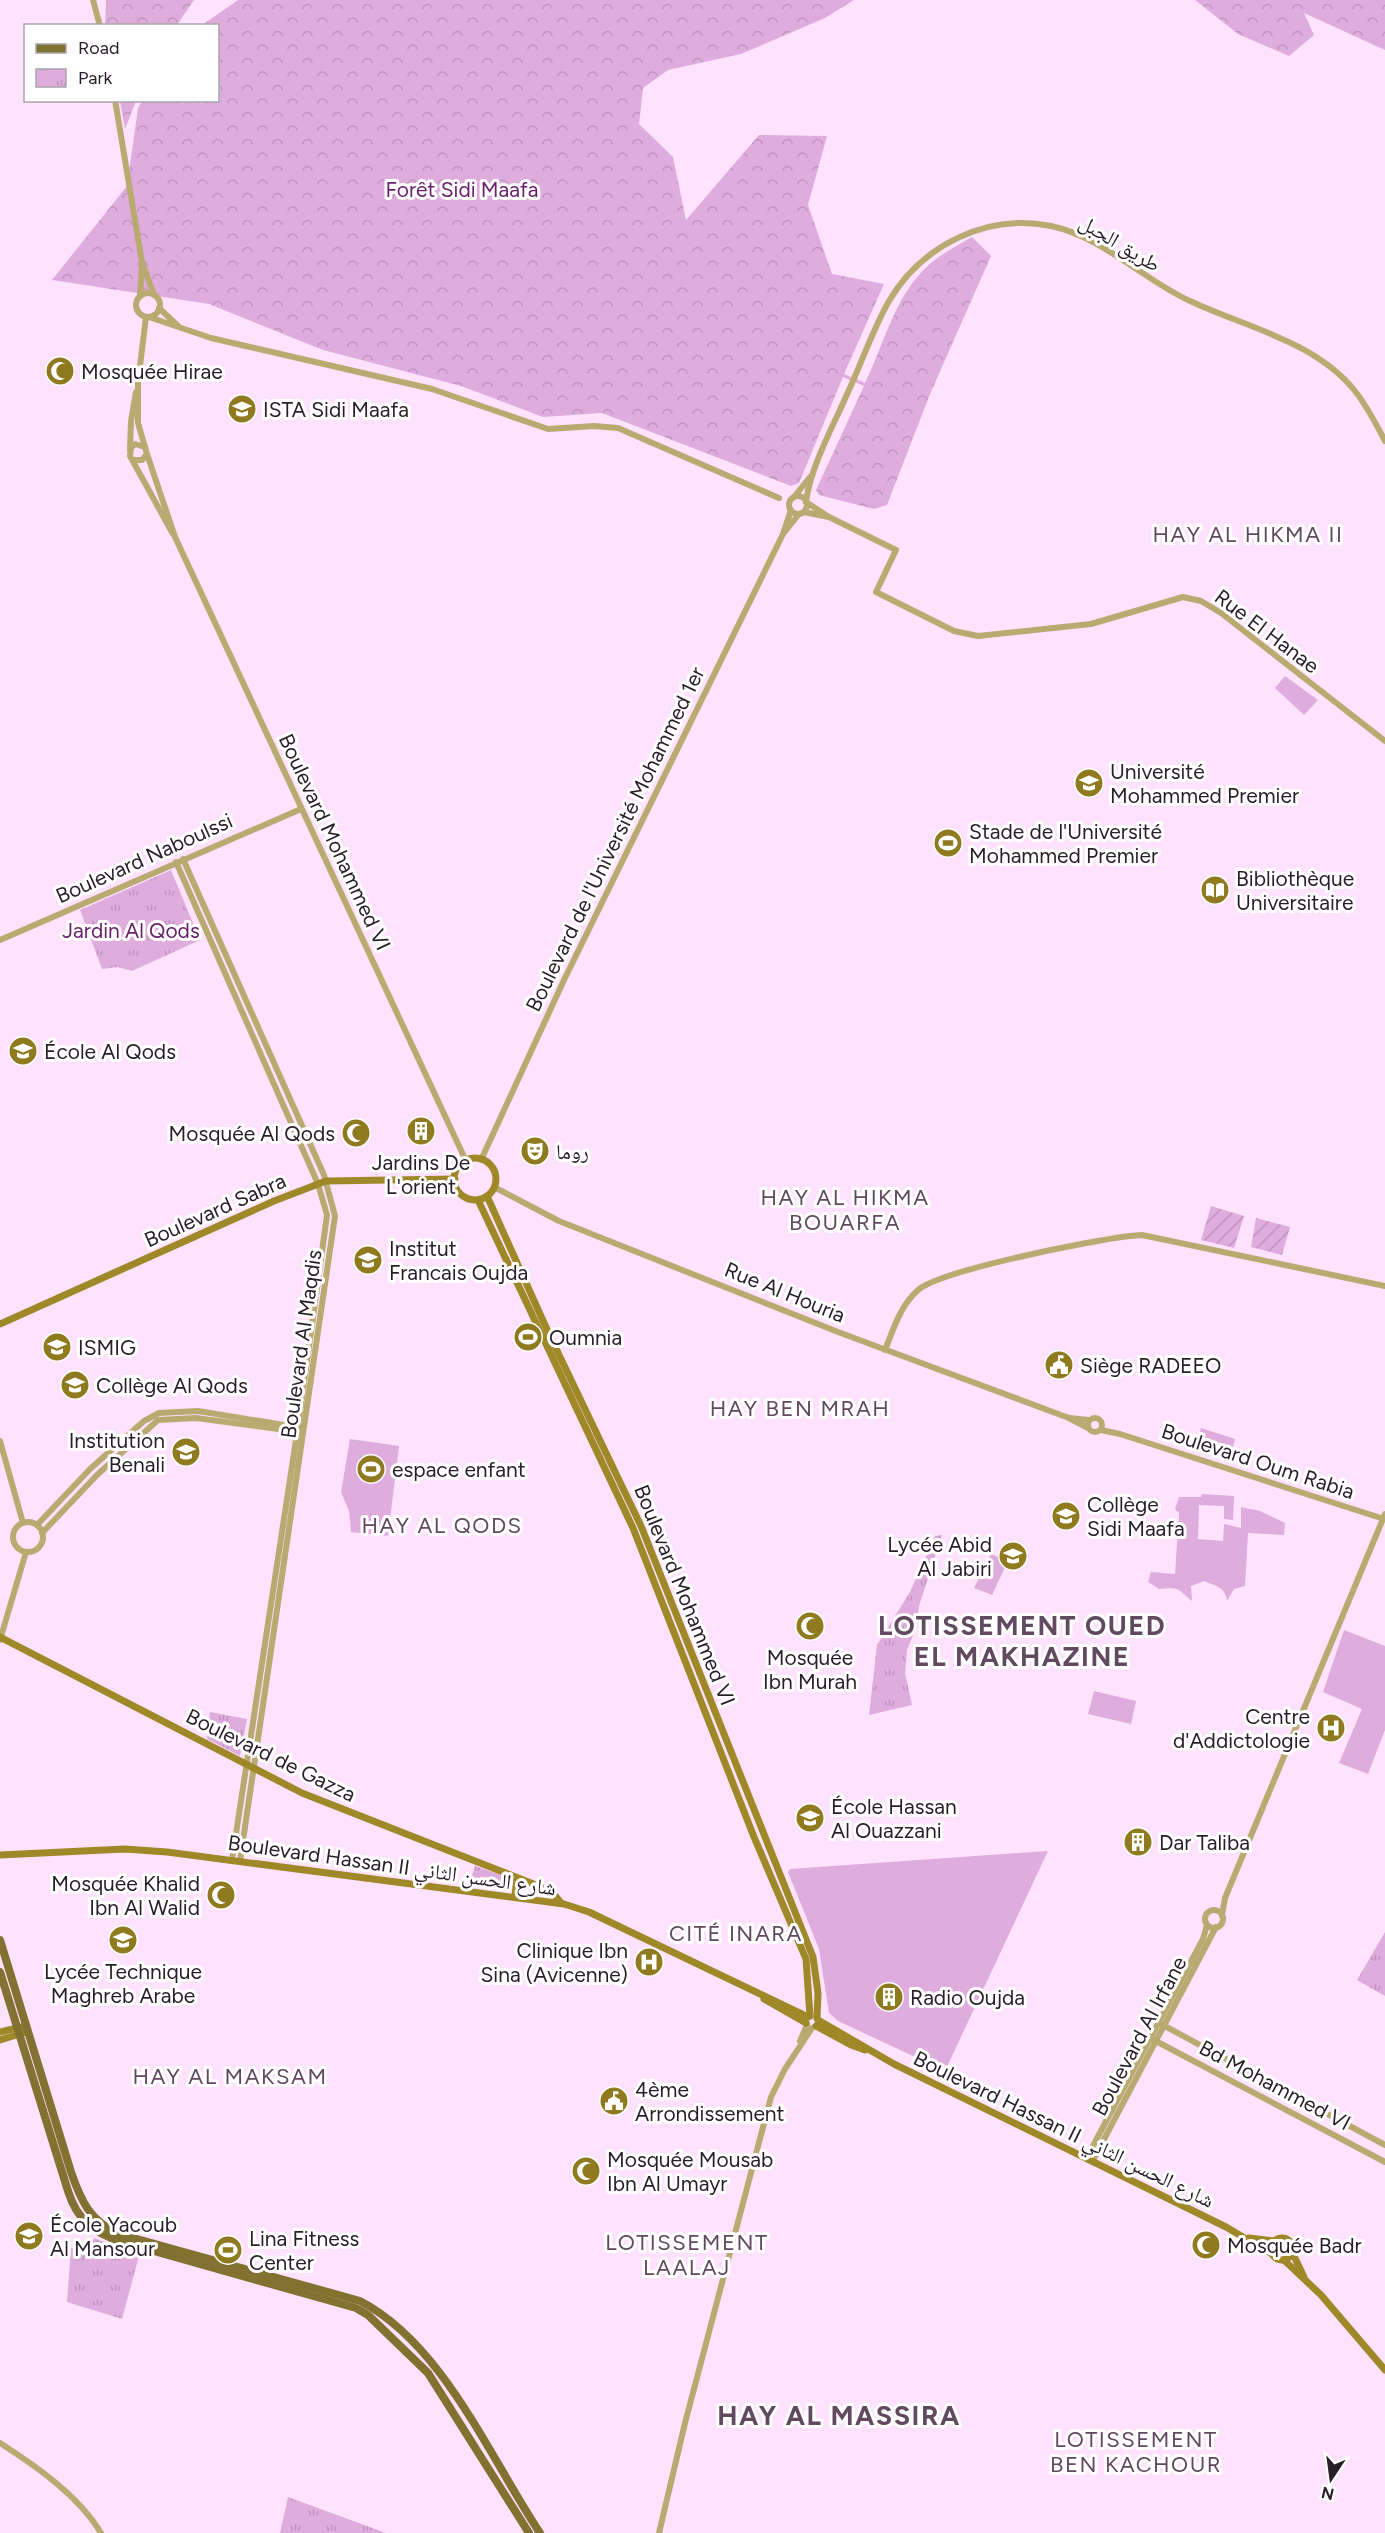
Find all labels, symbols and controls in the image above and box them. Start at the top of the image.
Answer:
legend [24,24,219,102]
text: Road [78,37,119,59]
text: Park [78,67,113,89]
park label: Forêt Sidi Maafa [386,177,538,202]
street label: طريق الجبل [1074,209,1165,278]
mosque icon: Mosquée Hirae [44,355,76,387]
place label: Mosquée Hirae [81,359,223,384]
school or university icon: ISTA Sidi Maafa [226,393,258,425]
place label: ISTA Sidi Maafa [263,397,409,422]
district label: HAY AL HIKMA II [1153,521,1343,548]
street label: Rue El Hanae [1210,584,1324,678]
street label: Boulevard de l'Université Mohammed 1er [520,663,710,1015]
street label: Boulevard Mohammed VI [274,730,396,954]
place label: Université Mohammed Premier [1110,759,1299,808]
school or university icon: Université Mohammed Premier [1073,767,1105,799]
street label: Boulevard Naboulssi [52,808,236,908]
place label: Stade de l'Université Mohammed Premier [969,819,1162,868]
sports icon: Stade de l'Université Mohammed Premier [932,827,964,859]
place label: Bibliothèque Universitaire [1236,866,1354,915]
library icon: Bibliothèque Universitaire [1199,874,1231,906]
park label: Jardin Al Qods [62,918,200,943]
school or university icon: École Al Qods [7,1035,39,1067]
place label: École Al Qods [44,1039,176,1064]
building icon: Jardins De L'orient [405,1115,437,1147]
mosque icon: Mosquée Al Qods [340,1117,372,1149]
place label: Mosquée Al Qods [169,1121,335,1146]
theatre icon: روما [519,1135,551,1167]
place label: روما [556,1139,589,1164]
place label: Jardins De L'orient [372,1150,470,1199]
street label: Boulevard Sabra [140,1168,290,1252]
district label: HAY AL HIKMA BOUARFA [760,1184,930,1236]
place label: Institut Francais Oujda [389,1236,528,1285]
school or university icon: Institut Francais Oujda [352,1244,384,1276]
street label: Boulevard Al Maqdis [275,1248,327,1440]
street label: Rue Al Houria [721,1256,849,1328]
sports icon: Oumnia [512,1321,544,1353]
place label: Oumnia [549,1325,622,1350]
school or university icon: ISMIG [41,1331,73,1363]
place label: ISMIG [78,1335,136,1360]
public building icon: Siège RADEEO [1043,1349,1075,1381]
place label: Siège RADEEO [1080,1353,1221,1378]
school or university icon: Collège Al Qods [59,1369,91,1401]
place label: Collège Al Qods [96,1373,248,1398]
district label: HAY BEN MRAH [710,1395,890,1422]
street label: Boulevard Oum Rabia [1158,1418,1358,1504]
place label: Institution Benali [69,1428,165,1477]
school or university icon: Institution Benali [170,1436,202,1468]
sports icon: espace enfant [355,1453,387,1485]
place label: espace enfant [392,1457,526,1482]
street label: Boulevard Mohammed VI [629,1481,741,1709]
place label: Collège Sidi Maafa [1087,1492,1185,1541]
school or university icon: Collège Sidi Maafa [1050,1500,1082,1532]
district label: HAY AL QODS [361,1512,523,1539]
place label: Lycée Abid Al Jabiri [887,1532,992,1581]
school or university icon: Lycée Abid Al Jabiri [997,1540,1029,1572]
district label: LOTISSEMENT OUED EL MAKHAZINE [878,1609,1166,1673]
mosque icon: Mosquée Ibn Murah [794,1610,826,1642]
place label: Mosquée Ibn Murah [763,1645,857,1694]
street label: Boulevard de Gazza [182,1703,360,1807]
place label: Centre d'Addictologie [1173,1704,1310,1753]
hospital icon: Centre d'Addictologie [1315,1712,1347,1744]
place label: École Hassan Al Ouazzani [831,1794,957,1843]
school or university icon: École Hassan Al Ouazzani [794,1802,826,1834]
building icon: Dar Taliba [1122,1826,1154,1858]
street label: Boulevard Hassan II شارع الحسن الثاني [226,1830,558,1905]
place label: Dar Taliba [1159,1830,1250,1855]
place label: Mosquée Khalid Ibn Al Walid [51,1871,200,1920]
mosque icon: Mosquée Khalid Ibn Al Walid [205,1879,237,1911]
district label: CITÉ INARA [669,1920,803,1947]
school or university icon: Lycée Technique Maghreb Arabe [107,1924,139,1956]
place label: Clinique Ibn Sina (Avicenne) [480,1938,628,1987]
hospital icon: Clinique Ibn Sina (Avicenne) [633,1946,665,1978]
street label: Boulevard Al Irfane [1086,1952,1192,2120]
place label: Lycée Technique Maghreb Arabe [44,1959,202,2008]
building icon: Radio Oujda [873,1981,905,2013]
place label: Radio Oujda [910,1985,1025,2010]
street label: Bd Mohammed VI [1195,2035,1355,2135]
street label: Boulevard Hassan II شارع الحسن الثاني [908,2045,1218,2217]
district label: HAY AL MAKSAM [132,2063,328,2090]
place label: 4ème Arrondissement [635,2077,785,2126]
public building icon: 4ème Arrondissement [598,2085,630,2117]
place label: Mosquée Mousab Ibn Al Umayr [607,2147,773,2196]
mosque icon: Mosquée Mousab Ibn Al Umayr [570,2155,602,2187]
place label: École Yacoub Al Mansour [50,2212,177,2261]
school or university icon: École Yacoub Al Mansour [13,2220,45,2252]
place label: Lina Fitness Center [249,2226,359,2275]
district label: LOTISSEMENT LAALAJ [605,2229,769,2281]
mosque icon: Mosquée Badr [1190,2229,1222,2261]
place label: Mosquée Badr [1227,2233,1362,2258]
sports icon: Lina Fitness Center [212,2234,244,2266]
district label: HAY AL MASSIRA [717,2399,961,2432]
district label: LOTISSEMENT BEN KACHOUR [1050,2426,1222,2478]
north arrow [1301,2449,1361,2509]
text: N [1320,2482,1336,2504]

